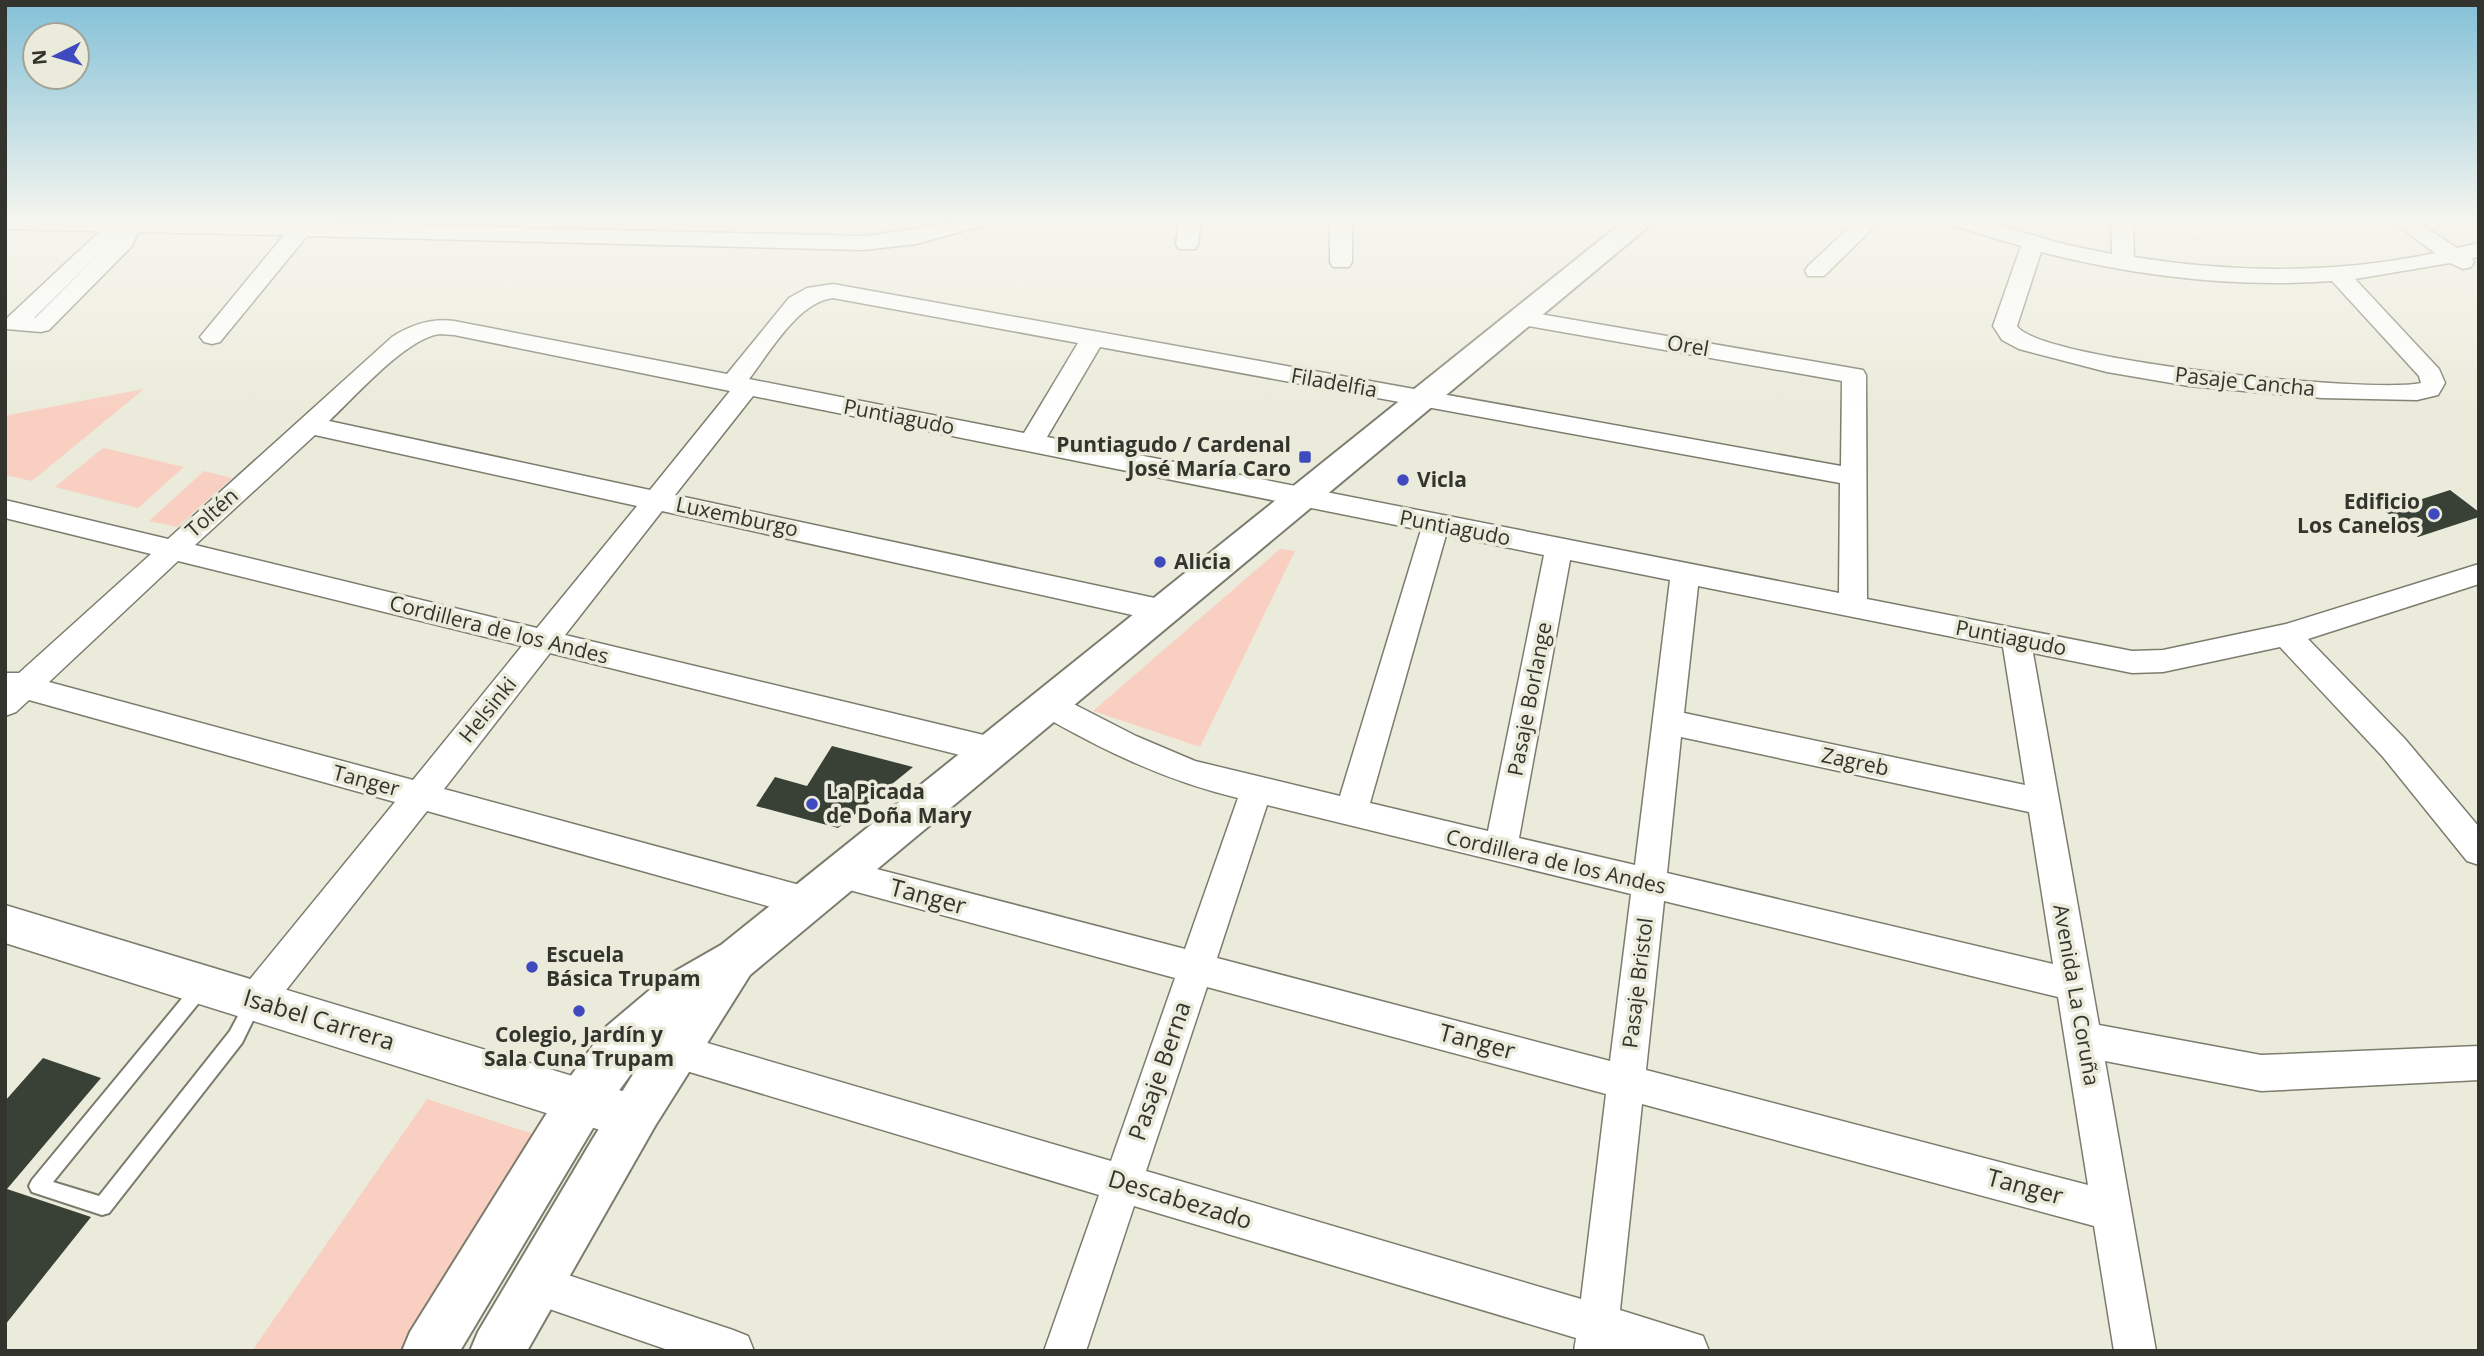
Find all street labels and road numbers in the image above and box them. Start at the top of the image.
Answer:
street label: Orel [1665,328,1711,362]
street label: Pasaje Cancha [2174,360,2317,402]
street label: Filadelfia [1289,361,1379,403]
street label: Puntiagudo [841,392,957,441]
street label: Toltén [179,481,244,543]
street label: Luxemburgo [673,489,801,543]
street label: Puntiagudo [1397,503,1513,552]
street label: Cordillera de los Andes [387,588,612,670]
street label: Puntiagudo [1953,613,2069,662]
street label: Pasaje Borlange [1500,619,1558,778]
street label: Helsinki [452,671,522,748]
street label: Zagreb [1819,740,1892,782]
street label: Tanger [330,758,403,802]
street label: Cordillera de los Andes [1443,822,1669,900]
street label: Tanger [887,870,970,922]
street label: Avenida La Coruña [2047,902,2107,1088]
street label: Pasaje Bristol [1615,916,1659,1050]
street label: Isabel Carrera [240,980,399,1057]
street label: Pasaje Berna [1119,997,1198,1145]
street label: Tanger [1436,1015,1519,1067]
street label: Tanger [1984,1160,2067,1212]
street label: Descabezado [1104,1161,1257,1236]

